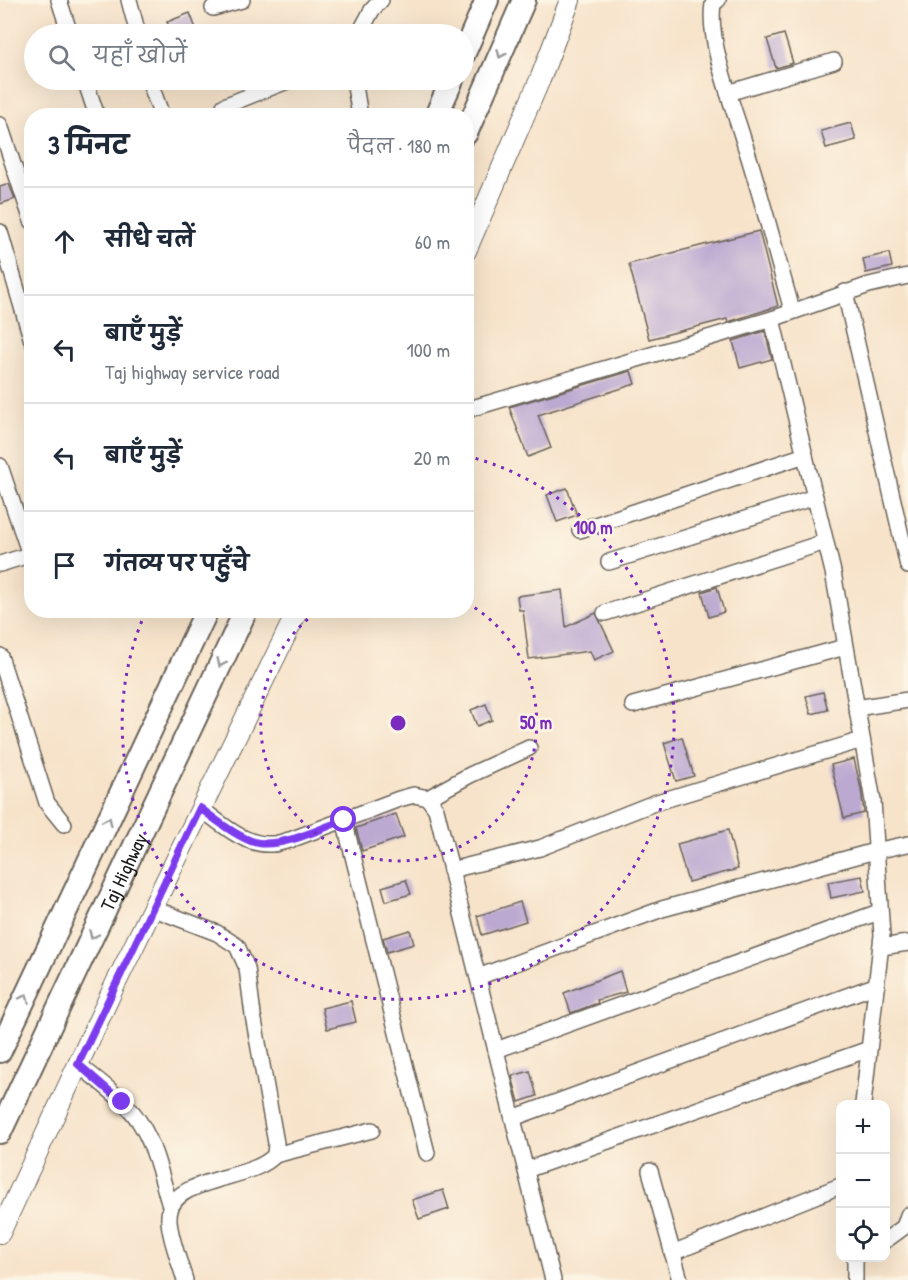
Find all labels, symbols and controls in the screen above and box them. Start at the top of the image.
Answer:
search box [24,24,474,90]
text: यहाँ खोजें [93,40,187,70]
icon: search [45,41,78,74]
one-way arrow [497,47,509,58]
text: 3 मिनट [48,127,129,162]
text: पैदल · 180 m [347,132,450,159]
text: सीधे चलें [105,224,195,254]
icon: ahead [48,225,81,258]
text: 60 m [415,228,450,255]
text: बाएँ मुड़ें [105,318,182,348]
icon: left [48,333,81,366]
text: 100 m [407,336,450,363]
text: Taj highway service road [105,358,279,385]
text: बाएँ मुड़ें [105,440,182,470]
icon: left [48,441,81,474]
text: 20 m [413,444,450,471]
text: 100 m [573,515,613,540]
text: गंतव्य पर पहुँचे [105,548,249,578]
icon: arrive [48,549,81,582]
one-way arrow [216,657,228,668]
text: 50 m [520,710,552,735]
centre of rings [388,713,408,733]
route start [330,806,356,832]
one-way arrow [101,817,113,828]
street label: Taj Highway [93,828,153,915]
one-way arrow [89,928,101,939]
one-way arrow [17,993,29,1004]
route end [108,1088,134,1114]
map controls [836,1100,890,1262]
button: + [836,1100,890,1154]
button: − [836,1154,890,1208]
button: locate [836,1208,890,1262]

